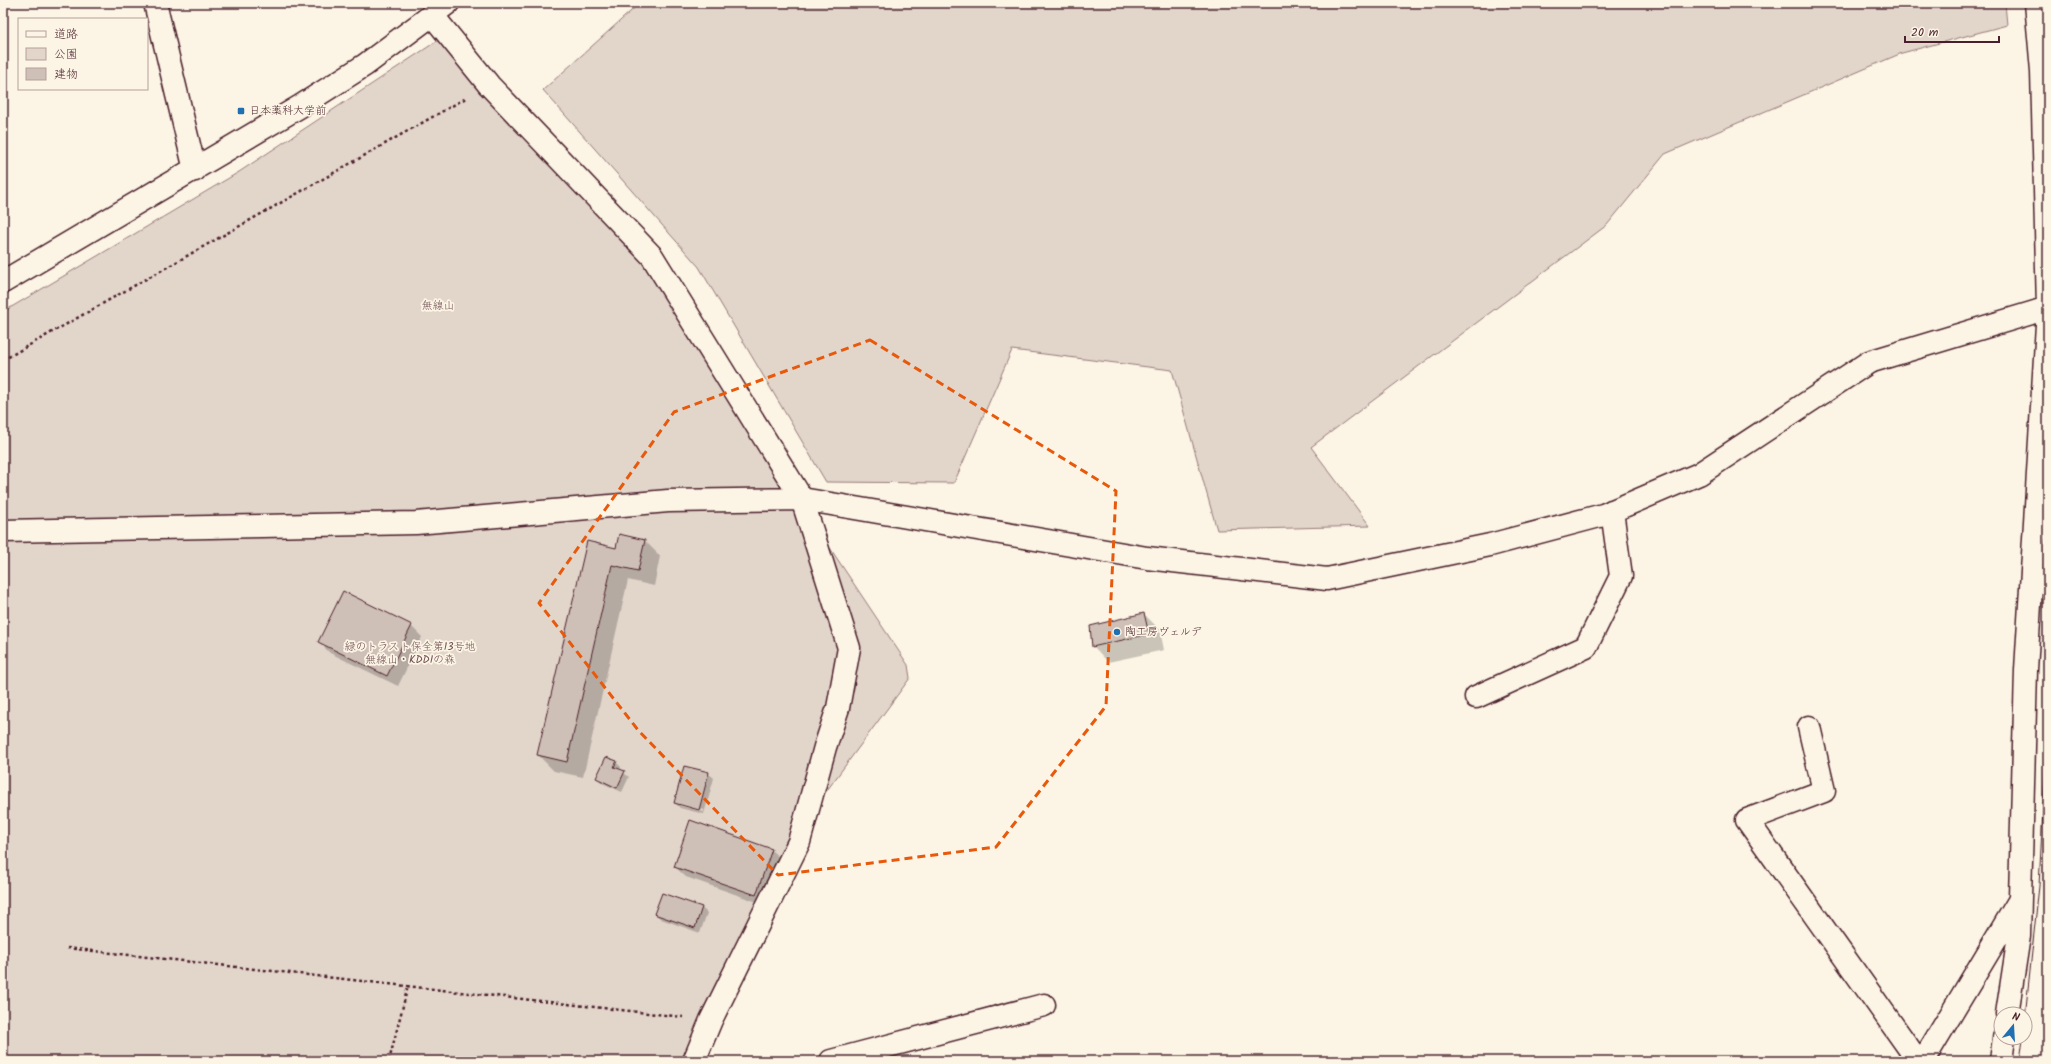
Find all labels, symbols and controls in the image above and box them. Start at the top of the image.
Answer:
legend [18,18,148,90]
scale bar [1905,18,1999,44]
text: 20 m [1911,23,1939,42]
text: 道路 [54,25,78,44]
text: 公園 [54,45,78,64]
text: 建物 [54,65,78,84]
place label: 日本薬科大学前 [249,102,326,120]
marker: 日本薬科大学前 [236,106,246,116]
park label: 無線山 [422,297,455,315]
place label: 陶工房ヴェルデ [1125,623,1202,641]
marker: 陶工房ヴェルデ [1112,627,1122,637]
park label: 緑のトラスト保全第13号地 無線山・KDDIの森 [344,638,476,669]
north arrow [1993,1006,2033,1046]
text: N [2010,1008,2022,1027]

